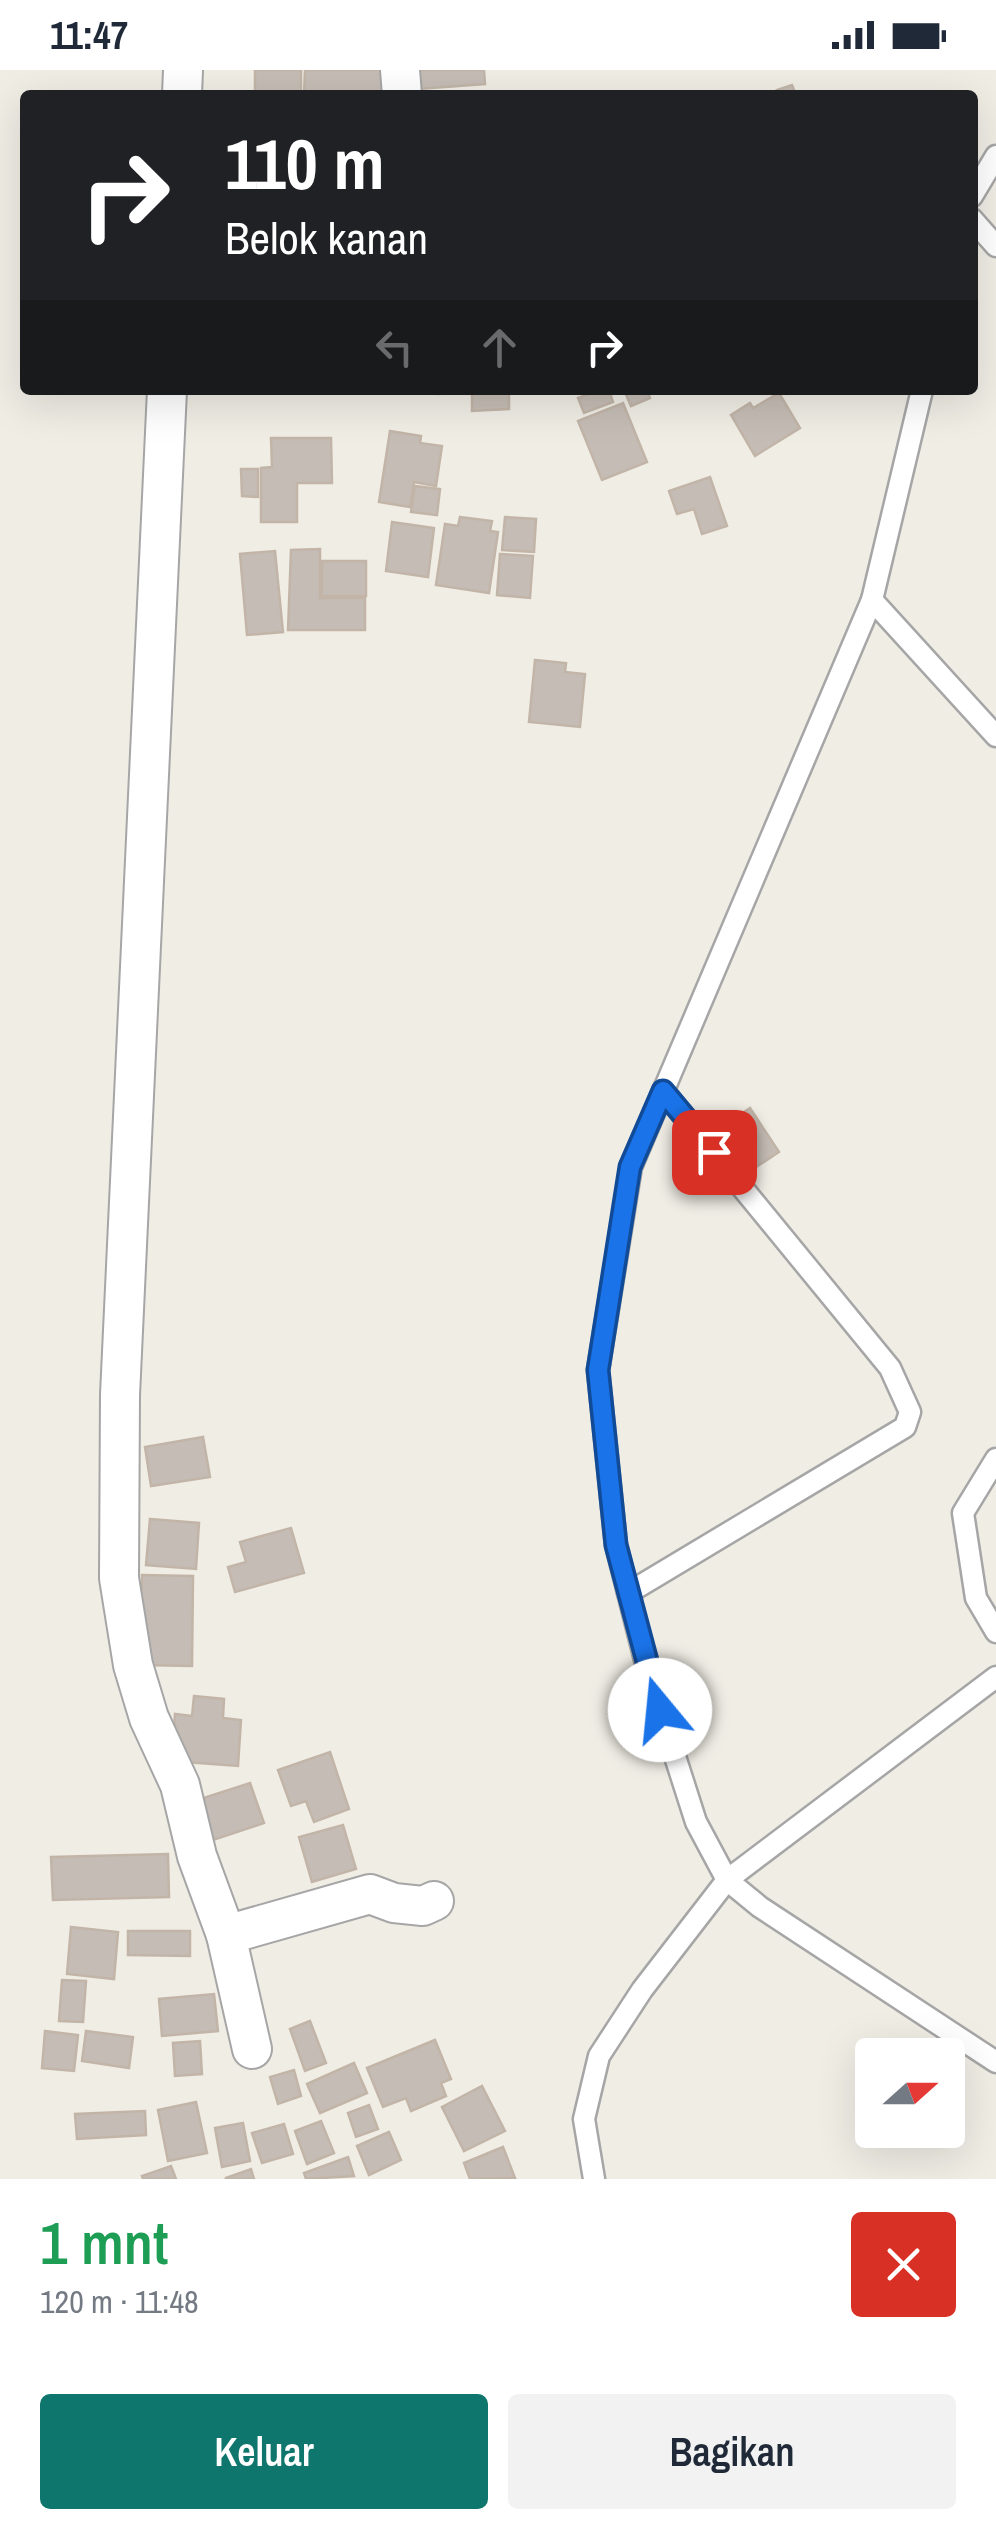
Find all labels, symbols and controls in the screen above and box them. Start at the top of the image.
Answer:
text: 11:47 [50,10,128,61]
text: 110 m [225,117,385,211]
icon: right [60,130,190,260]
text: Belok kanan [225,207,428,268]
icon: left [367,320,422,375]
icon: ahead [472,320,527,375]
icon: right [577,320,632,375]
pin [672,1110,757,1195]
icon: arrive [687,1125,742,1180]
position arrow [608,1658,712,1762]
north arrow [855,2038,965,2148]
map controls [855,2038,965,2148]
text: 1 mnt [40,2202,168,2283]
button: close [851,2212,956,2317]
text: 120 m · 11:48 [40,2280,199,2323]
button: Keluar [40,2394,488,2509]
button: Bagikan [508,2394,956,2509]

